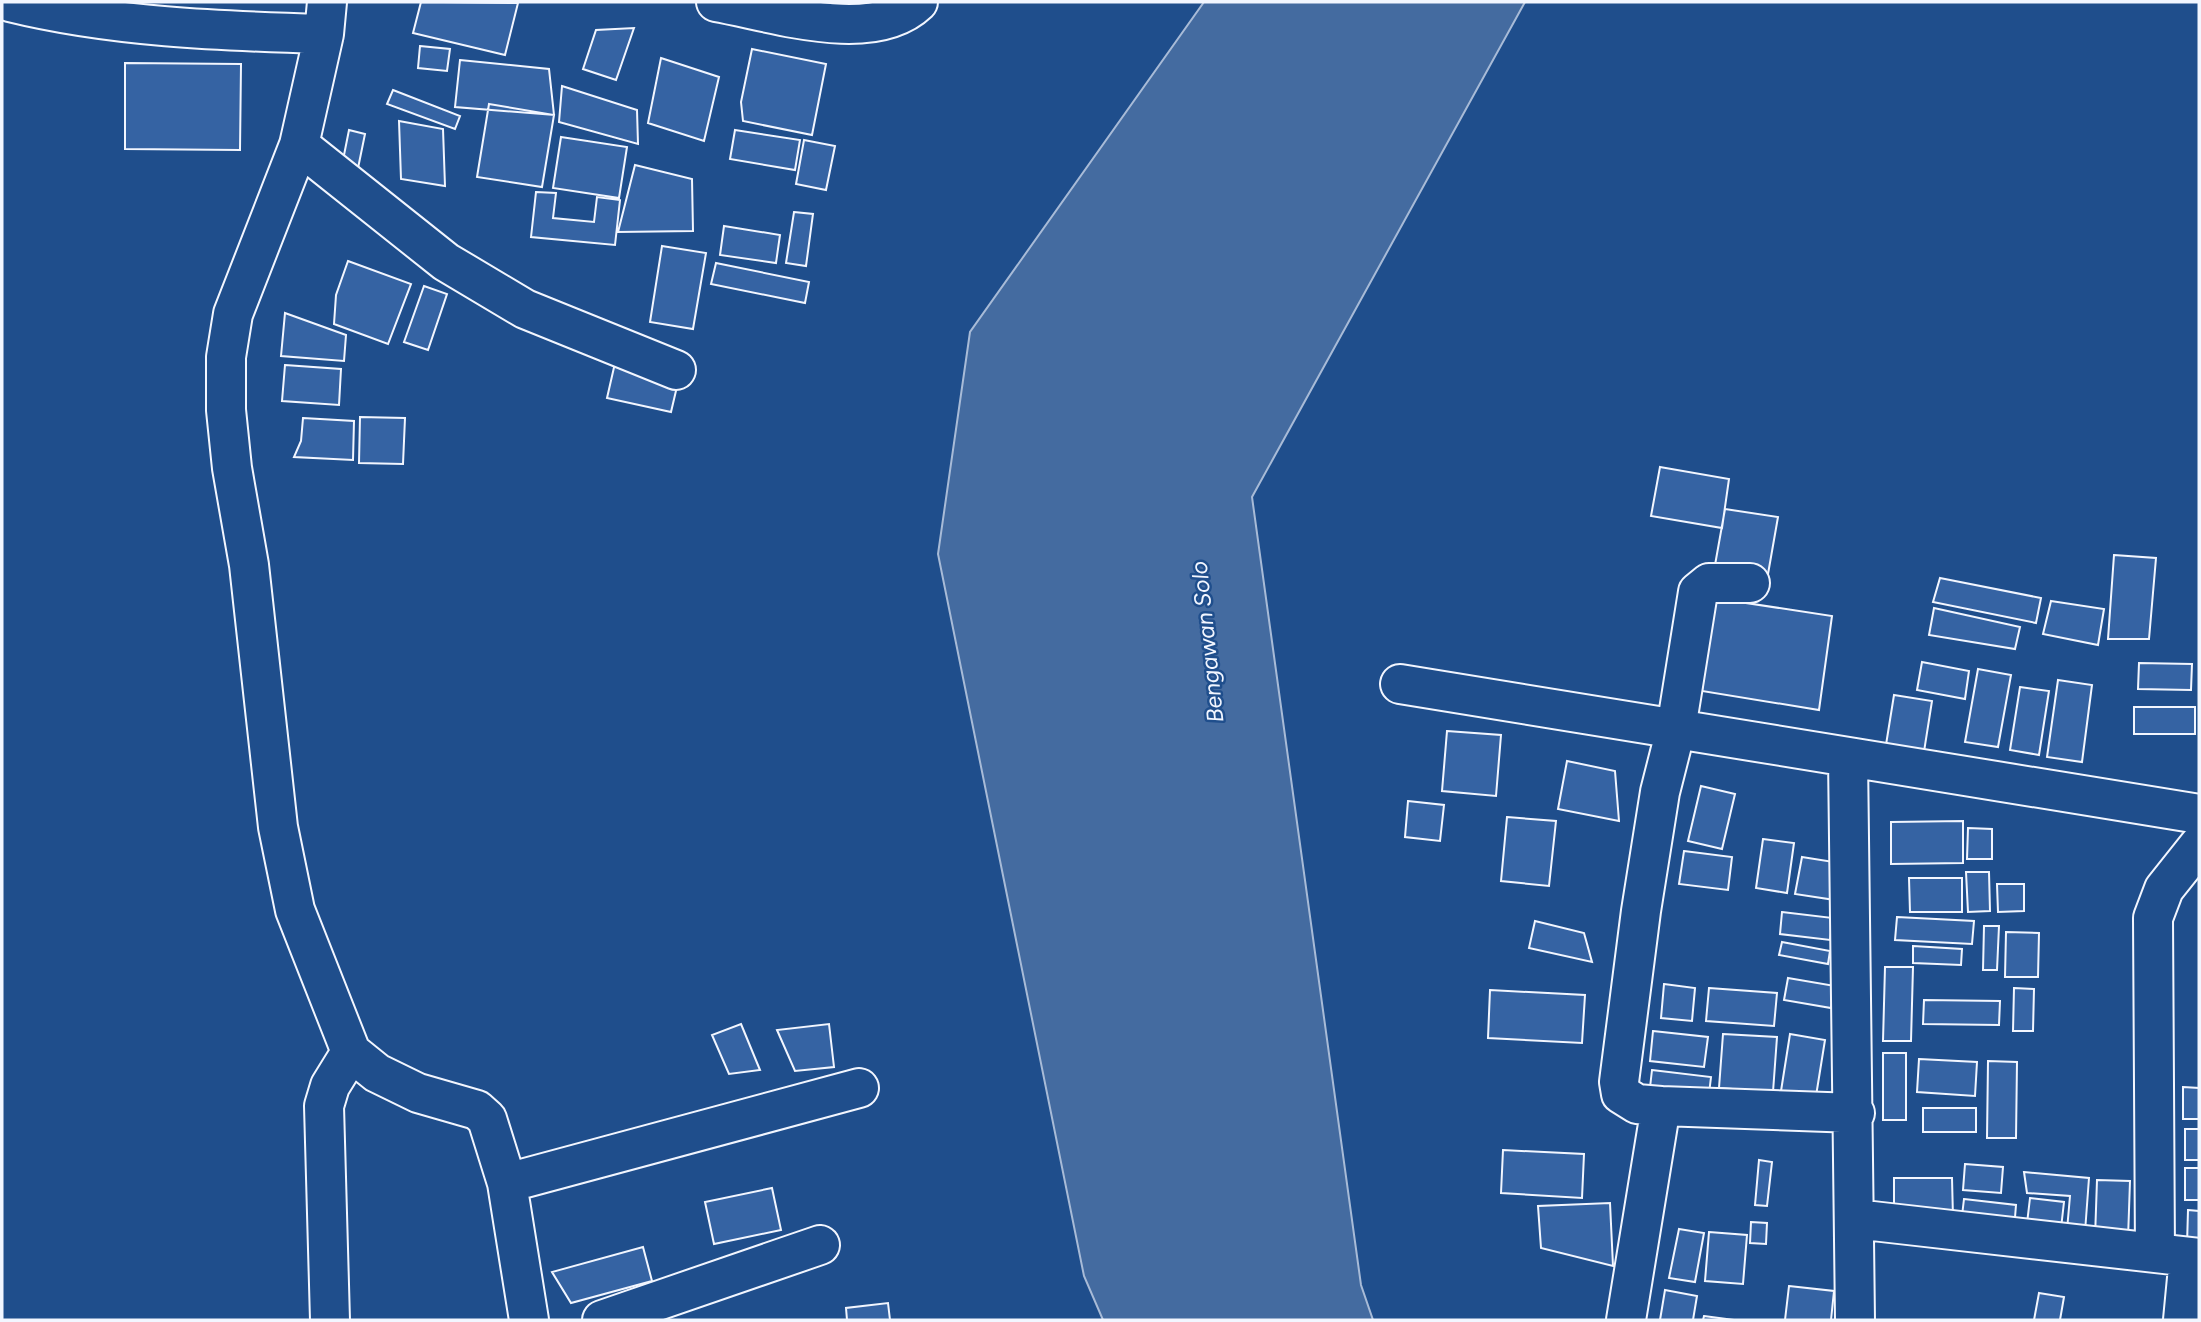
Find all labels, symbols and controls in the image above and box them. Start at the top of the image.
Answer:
water label: Bengawan Solo [1185,560,1229,724]

